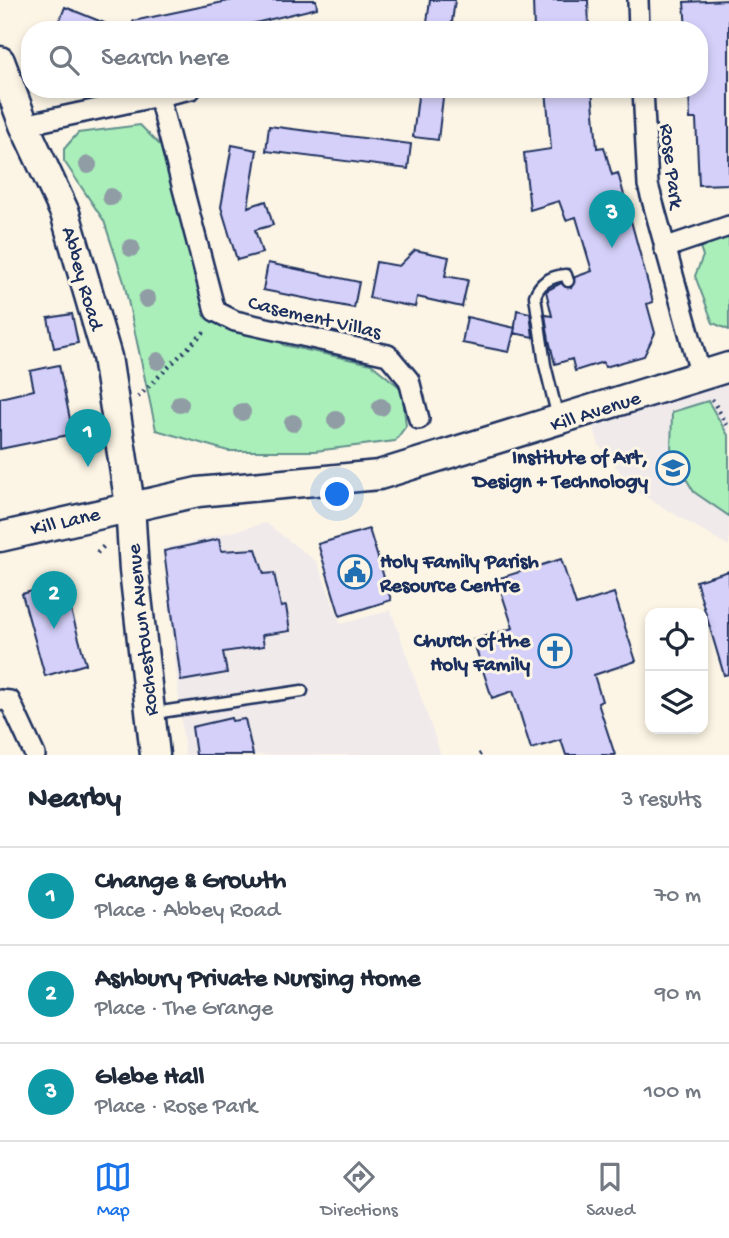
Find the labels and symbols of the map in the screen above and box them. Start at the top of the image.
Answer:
street label: Rose Park [652,122,687,213]
pin: 3 [589,190,635,248]
street label: Abbey Road [54,224,108,335]
street label: Casement Villas [245,292,384,347]
street label: Kill Avenue [548,387,646,440]
pin: 1 [65,409,111,467]
place label: Institute of Art, Design + Technology [471,447,649,496]
school or university icon: Institute of Art, Design + Technology [654,449,692,487]
your location [320,477,354,511]
street label: Kill Lane [29,503,104,544]
street label: Rochestown Avenue [123,541,166,717]
place label: Holy Family Parish Resource Centre [379,551,540,600]
public building icon: Holy Family Parish Resource Centre [336,553,374,591]
pin: 2 [31,571,77,629]
place label: Church of the Holy Family [413,630,531,679]
church icon: Church of the Holy Family [536,632,574,670]

